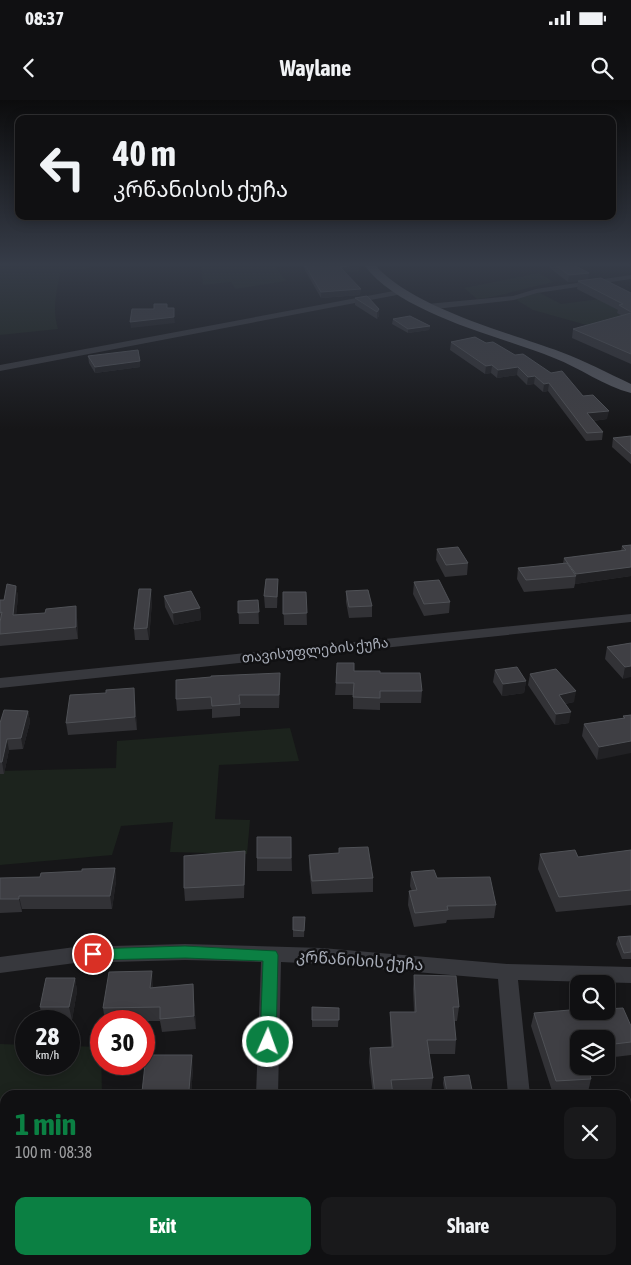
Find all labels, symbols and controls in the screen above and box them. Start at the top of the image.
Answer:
text: 08:37 [25,7,64,29]
icon: back [15,54,43,82]
icon: search [588,54,616,82]
text: Waylane [280,55,351,81]
text: 40 m [113,133,176,173]
icon: left [30,135,95,200]
text: კრწანისის ქუჩა [113,176,288,202]
street label: თავისუფლების ქუჩა [241,634,389,667]
pin [72,933,114,975]
icon: arrive [79,940,107,968]
street label: კრწანისის ქუჩა [296,947,424,974]
map controls [570,975,615,1075]
button: search [570,975,615,1020]
speed limit sign: 30 [90,1010,155,1075]
position arrow [241,1015,293,1067]
text: 28 [36,1022,59,1050]
button: layers [570,1030,615,1075]
text: km/h [36,1048,59,1062]
text: 1 min [15,1107,76,1141]
button: close [564,1107,616,1159]
text: 100 m · 08:38 [15,1143,92,1161]
button: Exit [15,1197,311,1255]
button: Share [321,1197,616,1255]

